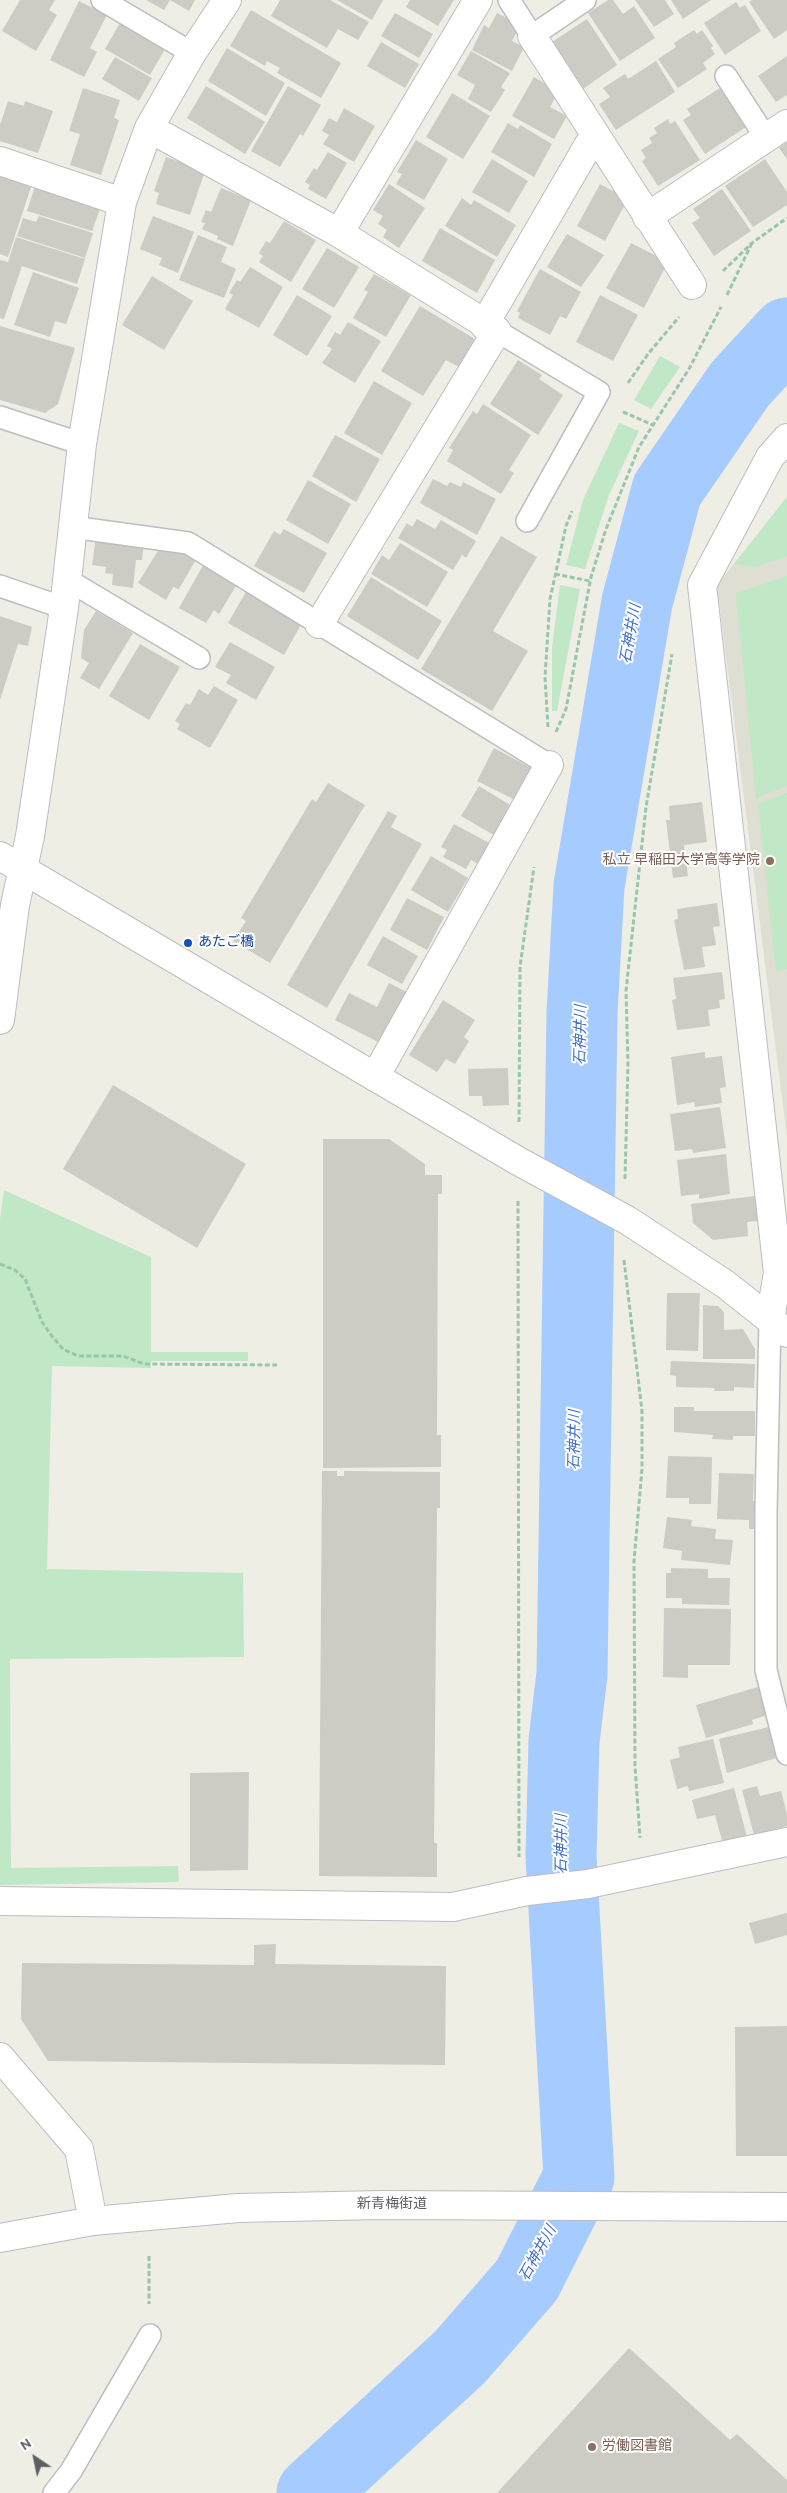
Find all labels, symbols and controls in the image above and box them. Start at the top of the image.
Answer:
water label: 石神井川 [618,603,646,665]
place label: 私立 早稲田大学高等学院 [603,853,760,869]
marker: 私立 早稲田大学高等学院 [764,855,776,867]
place label: あたご橋 [198,935,254,951]
marker: あたご橋 [182,937,194,949]
water label: 石神井川 [572,1005,592,1065]
water label: 石神井川 [566,1410,586,1470]
water label: 石神井川 [554,1814,572,1874]
street label: 新青梅街道 [357,2197,427,2213]
water label: 石神井川 [517,2223,561,2285]
north arrow [10,2433,60,2483]
text: N [17,2435,35,2455]
place label: 労働図書館 [602,2439,672,2455]
marker: 労働図書館 [586,2441,598,2453]

